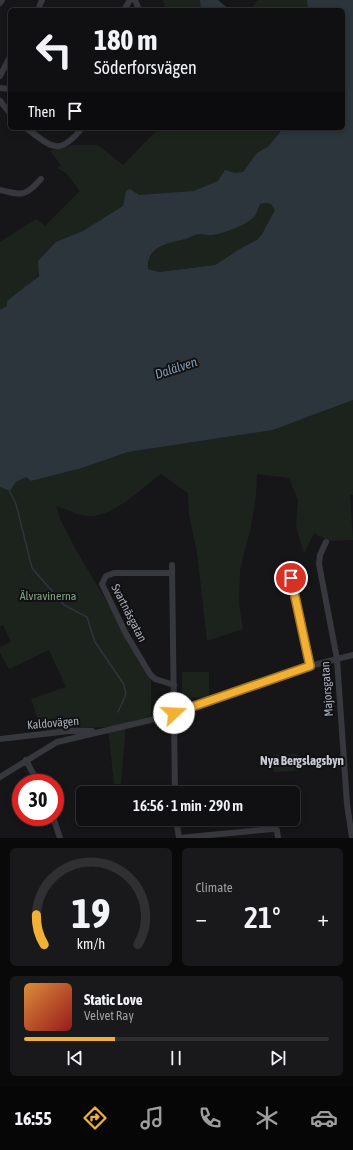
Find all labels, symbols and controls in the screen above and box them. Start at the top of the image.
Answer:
icon: left [28,24,80,76]
text: 180 m [94,24,157,56]
text: Söderforsvägen [94,57,197,78]
icon: arrive [64,100,86,122]
text: Then [28,103,56,120]
water label: Dalälven [153,354,200,382]
pin [274,561,308,595]
icon: arrive [280,567,302,589]
street label: Svartnäsgatan [108,582,150,644]
park label: Älvravinerna [20,589,76,603]
street label: Majorsgatan [318,661,336,717]
position arrow [153,692,195,734]
street label: Kaldovägen [26,714,80,732]
district label: Nya Bergslagsbyn [260,753,344,768]
speed limit sign: 30 [12,774,64,826]
text: 16:56 · 1 min · 290 m [133,797,243,814]
text: Climate [196,880,233,895]
text: 19 [71,889,110,937]
text: 21° [244,900,280,934]
text: − [196,905,207,931]
text: + [318,905,329,931]
text: km/h [77,936,105,952]
text: Static Love [84,991,143,1008]
text: Velvet Ray [84,1008,134,1023]
icon: previous [64,1047,86,1069]
icon: pause [165,1047,187,1069]
icon: next [267,1047,289,1069]
icon: directions [81,1104,109,1132]
icon: music [138,1104,166,1132]
icon: phone [196,1104,224,1132]
icon: climate [253,1104,281,1132]
icon: car [310,1104,338,1132]
text: 16:55 [15,1108,52,1129]

